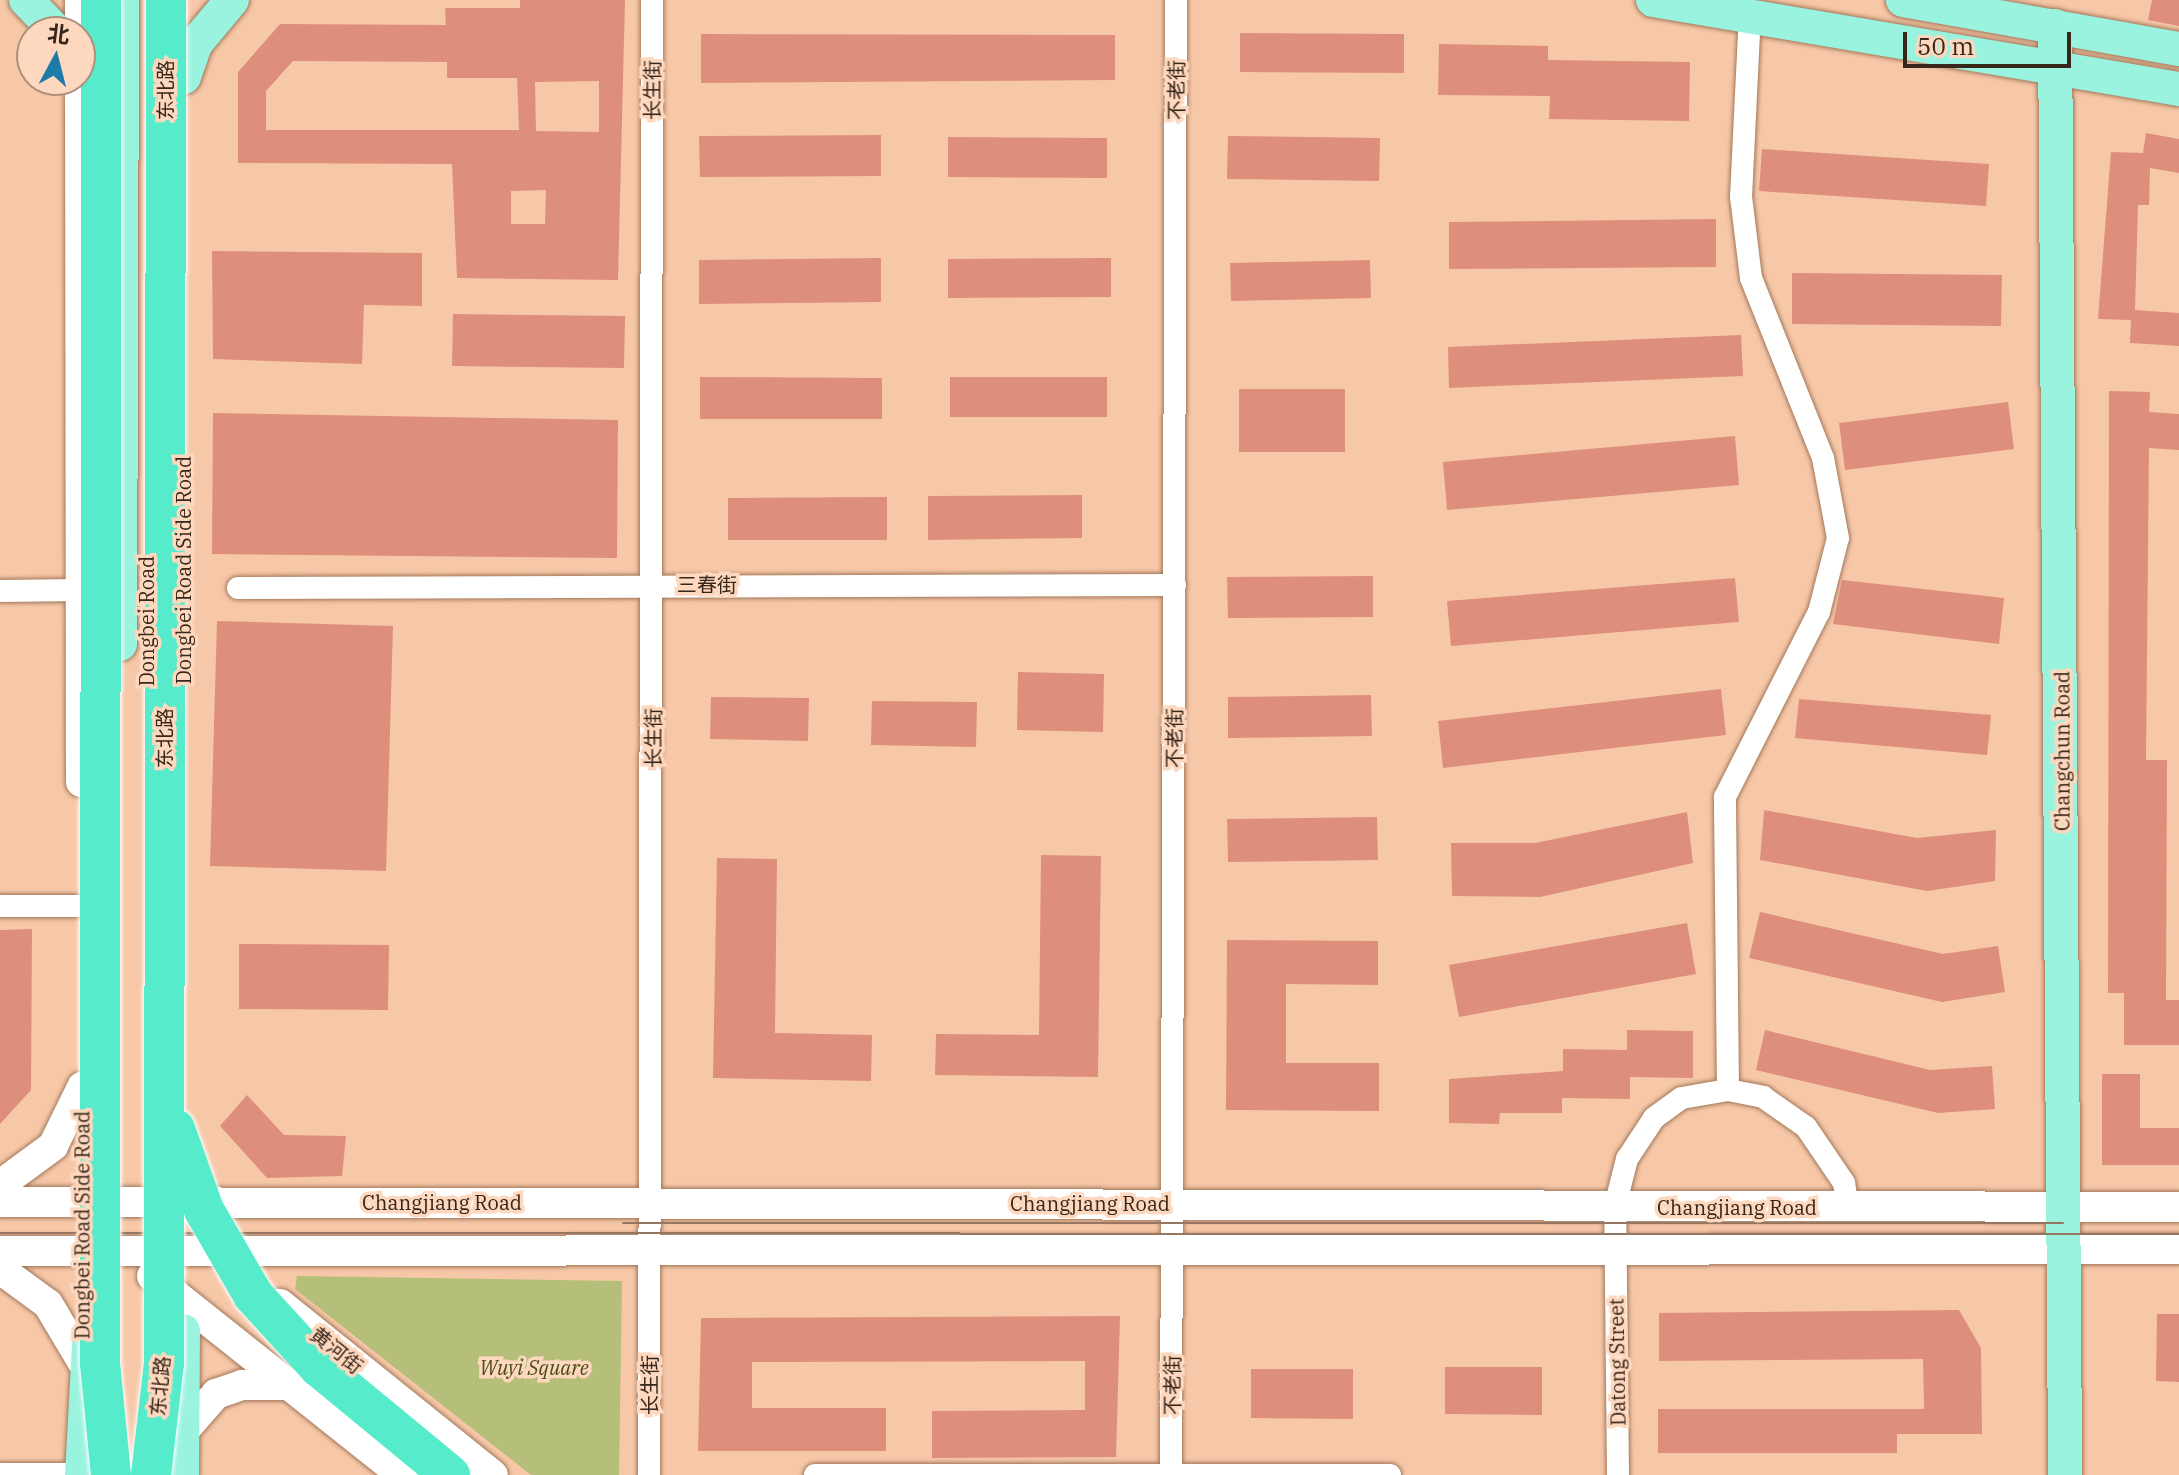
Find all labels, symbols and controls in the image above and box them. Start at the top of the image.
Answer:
north arrow [16,16,96,96]
scale bar [1907,16,2075,66]
text: 北 [46,18,71,49]
text: 50 m [1917,30,1974,62]
street label: 东北路 [153,60,177,120]
street label: 长生街 [640,60,664,120]
street label: 不老街 [1164,60,1188,120]
street label: Dongbei Road Side Road [171,456,195,684]
street label: Dongbei Road [134,556,158,686]
street label: 三春街 [677,572,737,596]
street label: Changchun Road [2050,671,2074,831]
street label: 东北路 [152,708,176,768]
street label: 长生街 [641,708,665,768]
street label: 不老街 [1162,708,1186,768]
street label: Dongbei Road Side Road [70,1111,94,1339]
street label: Changjiang Road [362,1190,522,1214]
street label: Changjiang Road [1010,1191,1170,1215]
street label: Changjiang Road [1657,1195,1817,1219]
street label: Datong Street [1604,1298,1630,1426]
street label: 黄河街 [306,1322,368,1378]
street label: 东北路 [145,1355,175,1417]
park label: Wuyi Square [479,1355,589,1379]
street label: 长生街 [637,1355,661,1415]
street label: 不老街 [1160,1355,1184,1415]

